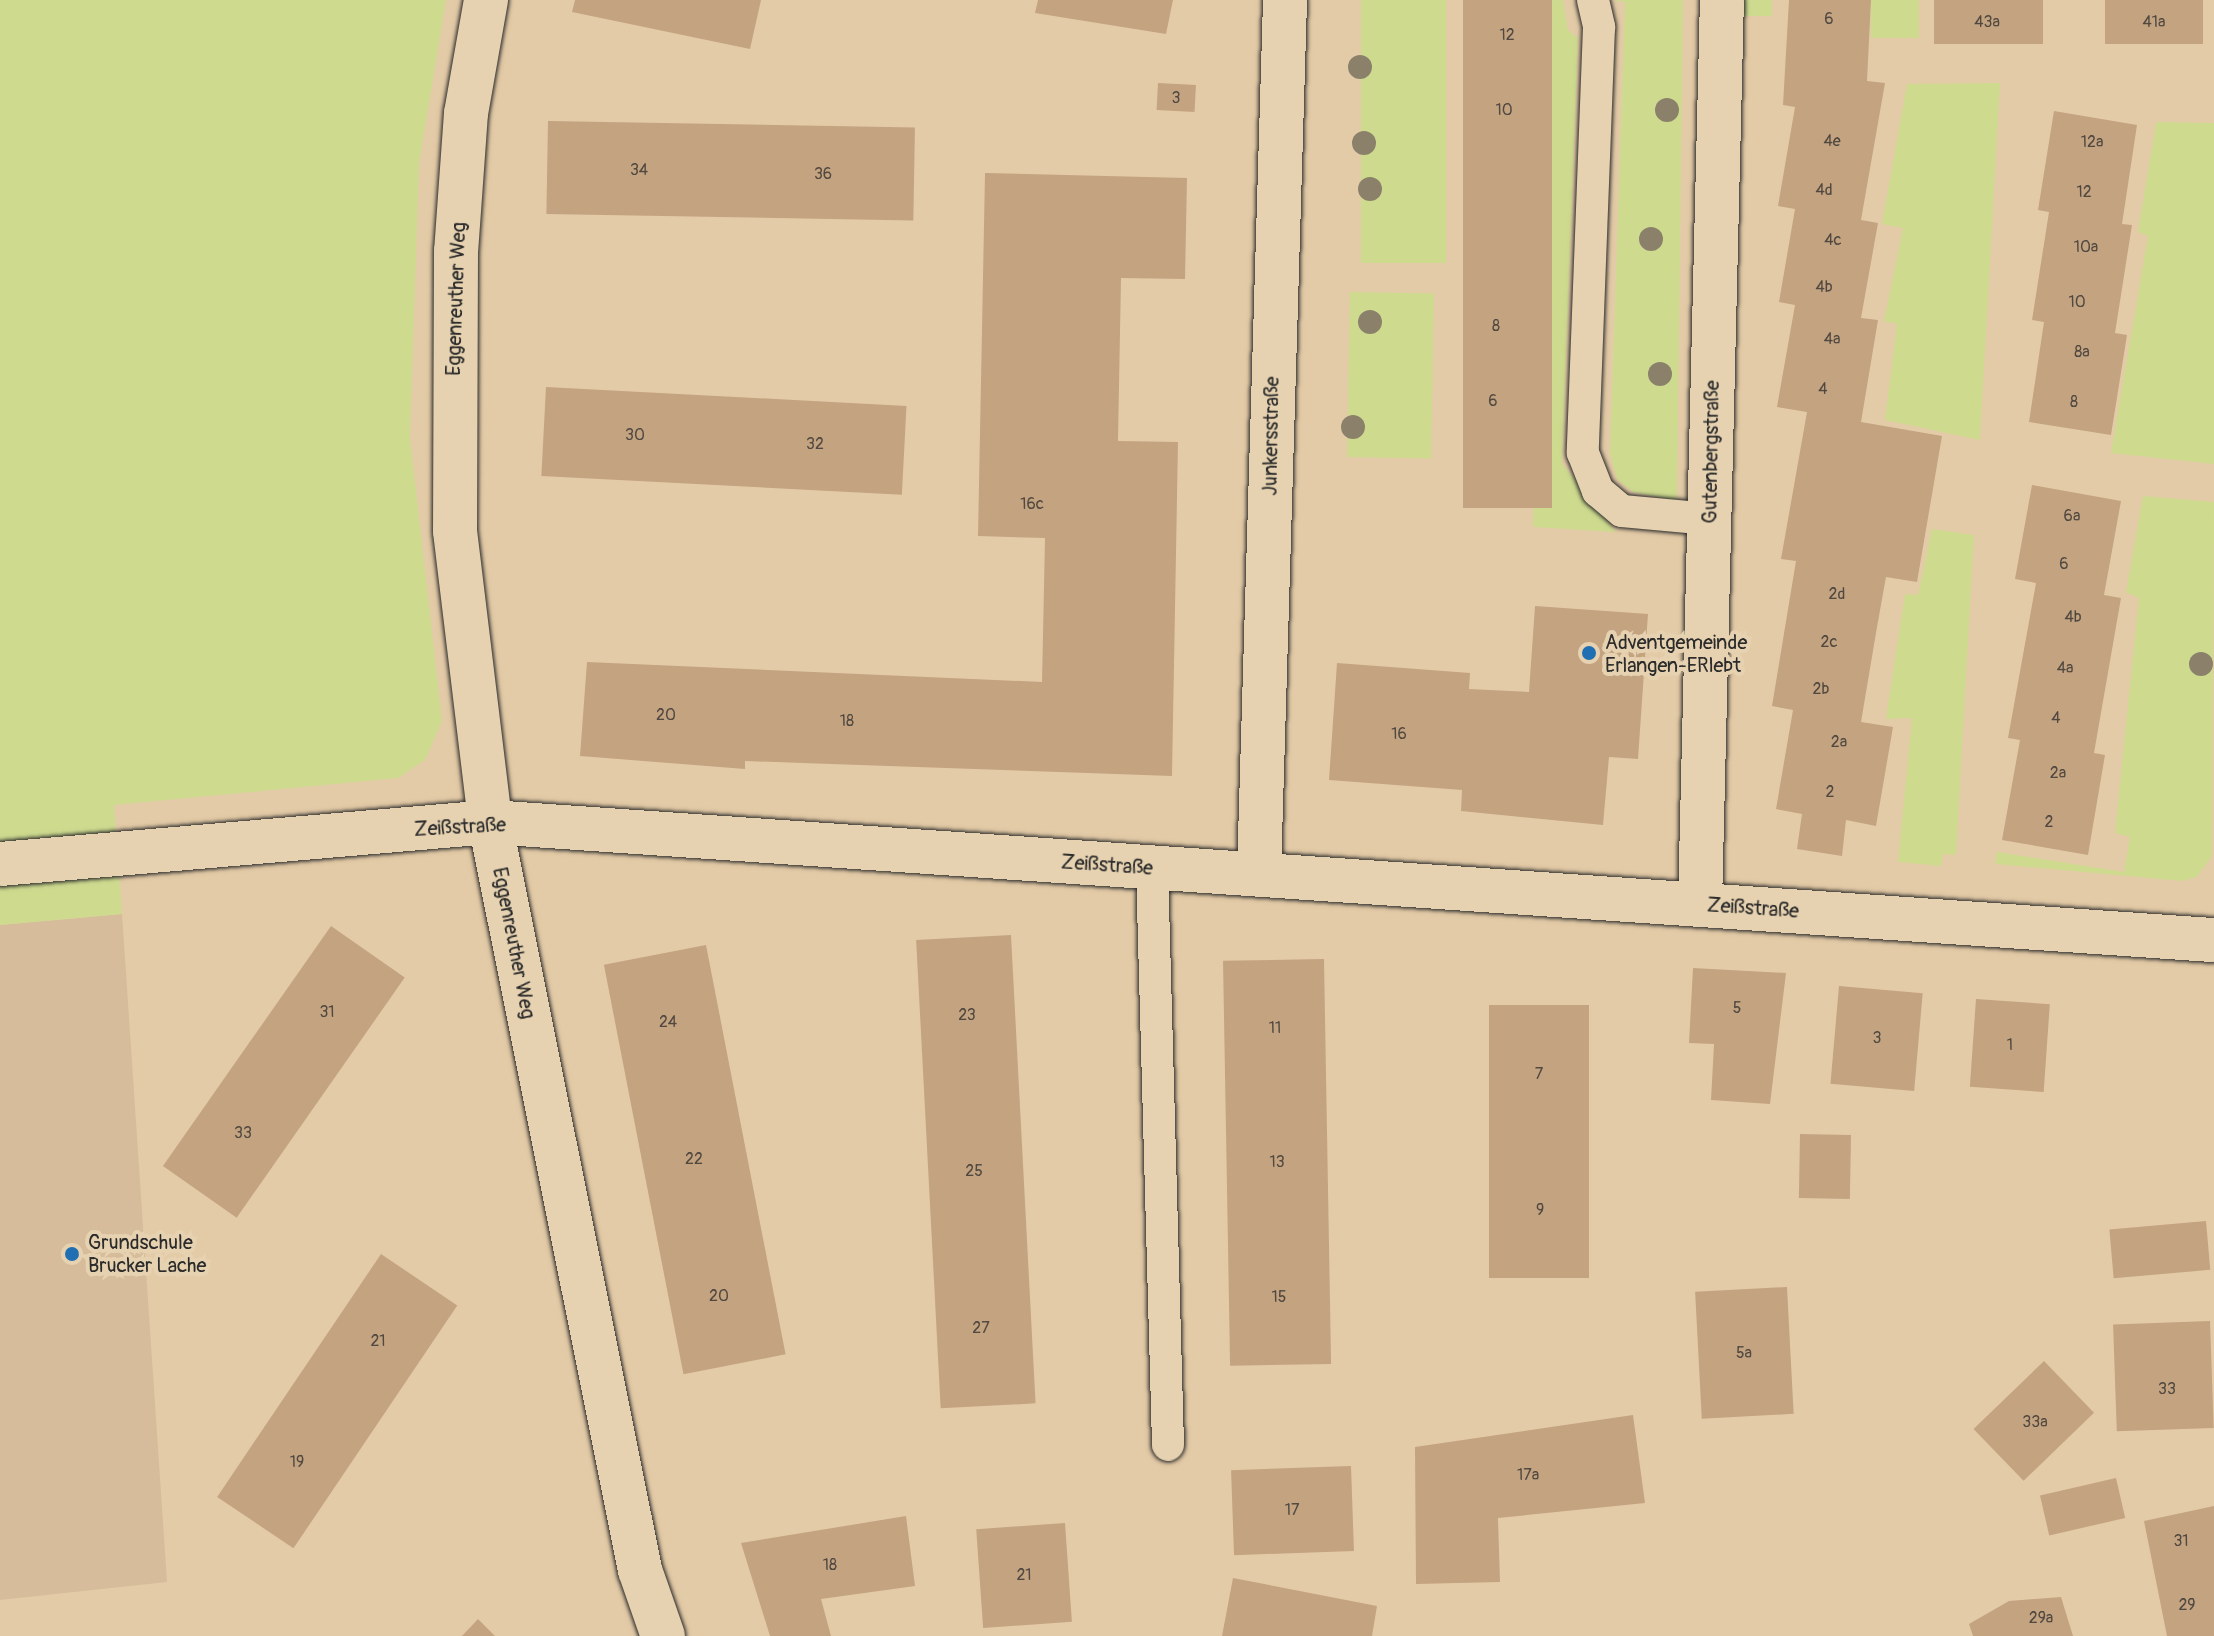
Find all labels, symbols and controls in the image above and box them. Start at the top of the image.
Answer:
house number: 6 [1824,9,1834,29]
house number: 43a [1974,12,2000,32]
house number: 41a [2143,12,2165,32]
house number: 12 [1499,25,1515,45]
house number: 3 [1172,88,1180,108]
house number: 10 [1495,100,1513,120]
house number: 4e [1823,131,1841,151]
house number: 12a [2081,132,2103,152]
house number: 34 [630,160,648,180]
house number: 36 [814,164,832,184]
house number: 4d [1815,180,1833,200]
house number: 12 [2076,182,2092,202]
street label: Eggenreuther Weg [441,222,471,376]
house number: 4c [1824,230,1842,250]
house number: 10a [2074,237,2098,257]
house number: 4b [1815,277,1833,297]
house number: 10 [2068,292,2086,312]
house number: 8 [1492,316,1500,336]
house number: 4a [1824,329,1840,349]
house number: 8a [2074,342,2090,362]
street label: Junkersstraße [1258,376,1284,496]
house number: 4 [1818,379,1828,399]
street label: Gutenbergstraße [1698,380,1724,524]
house number: 6 [1488,391,1498,411]
house number: 8 [2070,392,2078,412]
house number: 30 [625,425,645,445]
house number: 32 [806,434,824,454]
house number: 16c [1020,494,1044,514]
house number: 6a [2064,506,2080,526]
house number: 6 [2059,554,2069,574]
house number: 2d [1829,584,1845,604]
house number: 4b [2064,607,2082,627]
place label: Adventgemeinde Erlangen-ERlebt [1605,630,1747,677]
house number: 2c [1820,632,1838,652]
marker: Adventgemeinde Erlangen-ERlebt [1580,644,1598,662]
house number: 4a [2057,658,2073,678]
house number: 2b [1813,679,1829,699]
house number: 20 [656,705,676,725]
house number: 4 [2051,708,2061,728]
house number: 18 [840,711,854,731]
house number: 16 [1391,724,1407,744]
house number: 2a [1831,732,1847,752]
house number: 2a [2050,763,2066,783]
house number: 2 [1826,782,1834,802]
house number: 2 [2045,812,2053,832]
street label: Zeißstraße [413,813,507,841]
street label: Zeißstraße [1060,850,1154,880]
street label: Eggenreuther Weg [488,865,540,1021]
street label: Zeißstraße [1706,893,1800,923]
house number: 5 [1733,998,1741,1018]
house number: 31 [319,1002,335,1022]
house number: 23 [958,1005,976,1025]
house number: 24 [659,1012,677,1032]
house number: 11 [1269,1018,1281,1038]
house number: 3 [1873,1028,1881,1048]
house number: 1 [2007,1035,2013,1055]
house number: 7 [1535,1064,1543,1084]
house number: 33 [234,1123,252,1143]
house number: 22 [685,1149,703,1169]
house number: 13 [1269,1152,1285,1172]
house number: 25 [965,1161,983,1181]
house number: 9 [1536,1200,1544,1220]
place label: Grundschule Brucker Lache [88,1230,206,1277]
marker: Grundschule Brucker Lache [63,1245,81,1263]
house number: 20 [709,1286,729,1306]
house number: 15 [1272,1287,1286,1307]
house number: 27 [972,1318,990,1338]
house number: 21 [370,1331,386,1351]
house number: 5a [1736,1343,1752,1363]
house number: 33 [2158,1379,2176,1399]
house number: 33a [2022,1412,2048,1432]
house number: 19 [290,1452,304,1472]
house number: 17a [1517,1465,1539,1485]
house number: 17 [1285,1500,1299,1520]
house number: 31 [2173,1531,2189,1551]
house number: 18 [823,1555,837,1575]
house number: 21 [1016,1565,1032,1585]
house number: 29 [2178,1595,2196,1615]
house number: 29a [2029,1608,2053,1628]

